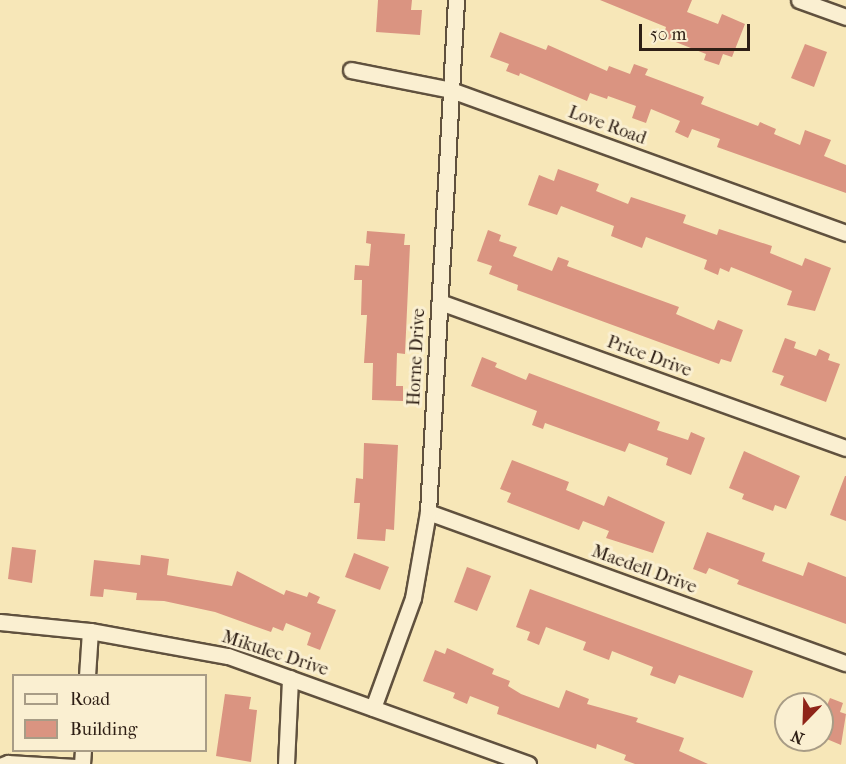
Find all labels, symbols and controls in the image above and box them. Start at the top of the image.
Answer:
scale bar [642,12,753,50]
text: 50 m [650,24,686,45]
street label: Love Road [565,102,649,150]
street label: Horne Drive [404,308,430,406]
street label: Price Drive [604,332,694,382]
street label: Maedell Drive [589,541,699,599]
street label: Mikulec Drive [219,627,331,681]
legend [12,674,207,752]
text: Road [70,689,110,710]
north arrow [774,692,834,752]
text: Building [70,719,137,740]
text: N [788,726,807,748]

